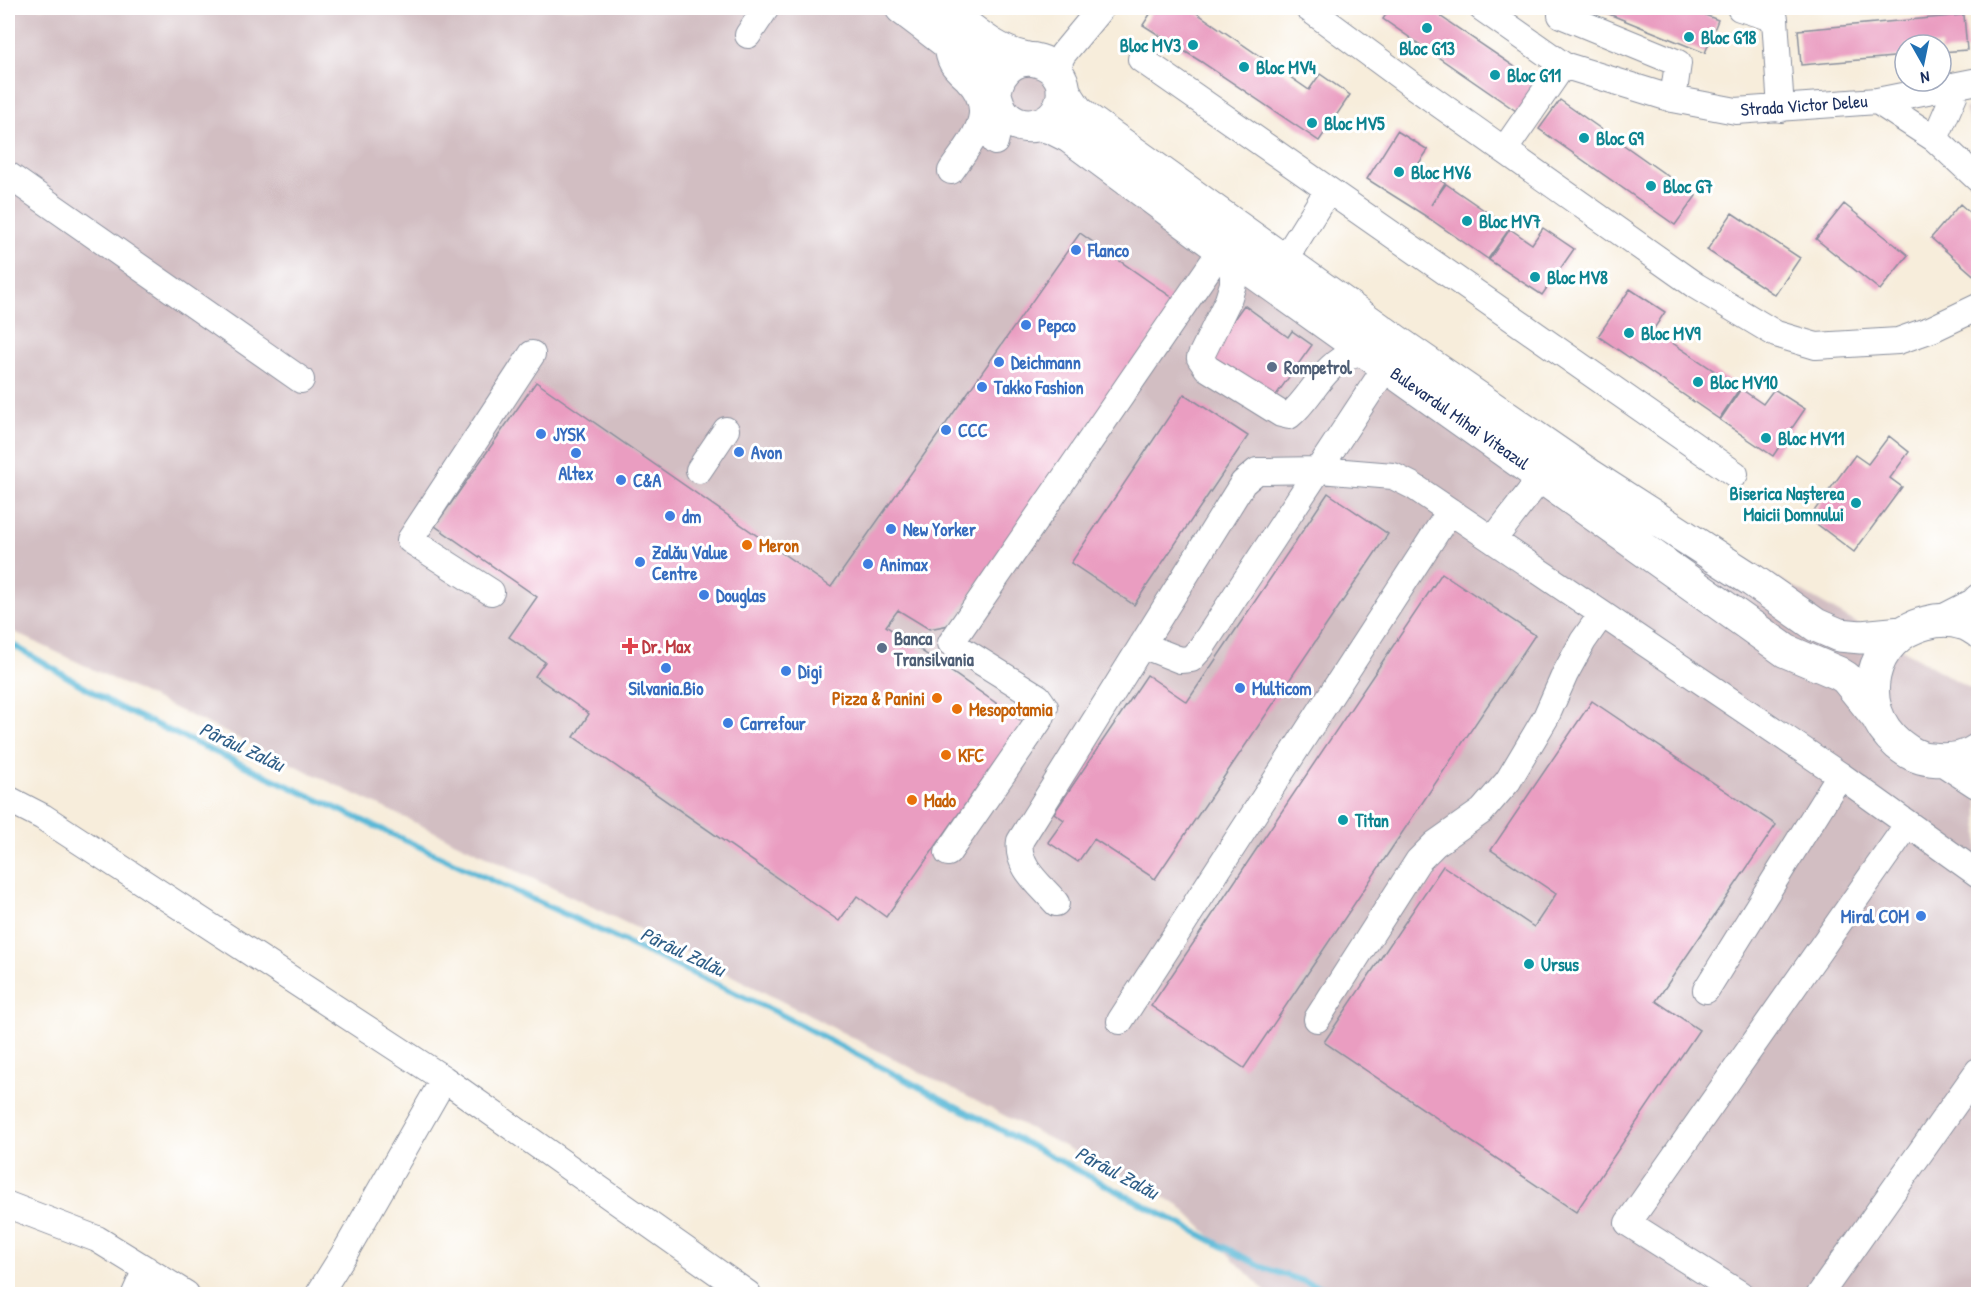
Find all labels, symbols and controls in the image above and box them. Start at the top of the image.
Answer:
marker: Bloc G13 [1420,21,1434,35]
place label: Bloc G18 [1701,25,1756,50]
marker: Bloc G18 [1682,30,1696,44]
place label: Bloc MV3 [1120,33,1181,58]
north arrow [1893,33,1953,93]
place label: Bloc G13 [1399,36,1455,61]
marker: Bloc MV3 [1186,38,1200,52]
place label: Bloc MV4 [1256,55,1316,80]
marker: Bloc MV4 [1237,60,1251,74]
place label: Bloc G11 [1507,63,1561,88]
text: N [1919,66,1931,89]
marker: Bloc G11 [1488,68,1502,82]
street label: Strada Victor Deleu [1740,88,1868,122]
place label: Bloc MV5 [1324,111,1385,136]
marker: Bloc MV5 [1305,116,1319,130]
place label: Bloc G9 [1596,126,1644,151]
marker: Bloc G9 [1577,131,1591,145]
place label: Bloc MV6 [1411,160,1471,185]
marker: Bloc MV6 [1392,165,1406,179]
place label: Bloc G7 [1663,174,1713,199]
marker: Bloc G7 [1644,179,1658,193]
place label: Bloc MV7 [1479,209,1541,234]
marker: Bloc MV7 [1460,214,1474,228]
place label: Flanco [1087,238,1130,263]
marker: Flanco [1069,243,1083,257]
place label: Bloc MV8 [1547,265,1608,290]
marker: Bloc MV8 [1528,270,1542,284]
place label: Pepco [1038,313,1077,339]
marker: Pepco [1019,318,1033,332]
place label: Bloc MV9 [1641,321,1701,346]
marker: Bloc MV9 [1622,326,1636,340]
place label: Deichmann [1011,350,1081,375]
marker: Deichmann [992,355,1006,369]
place label: Rompetrol [1284,355,1353,381]
marker: Rompetrol [1265,360,1279,374]
street label: Bulevardul Mihai Viteazul [1385,361,1535,476]
place label: Bloc MV10 [1710,370,1778,395]
place label: Takko Fashion [993,375,1084,400]
marker: Bloc MV10 [1691,375,1705,389]
marker: Takko Fashion [975,380,989,394]
place label: CCC [958,418,988,443]
place label: JYSK [553,422,586,447]
marker: CCC [939,423,953,437]
place label: Bloc MV11 [1778,426,1845,451]
marker: JYSK [534,427,548,441]
marker: Bloc MV11 [1759,431,1773,445]
place label: Avon [751,440,782,465]
marker: Avon [732,445,746,459]
marker: Altex [569,446,583,460]
place label: Altex [559,461,594,486]
place label: C&A [633,468,661,493]
marker: C&A [614,473,628,487]
place label: Biserica Nașterea Maicii Domnului [1730,481,1845,527]
marker: Biserica Nașterea Maicii Domnului [1849,496,1863,510]
place label: dm [682,504,701,529]
marker: dm [663,509,677,523]
place label: New Yorker [903,517,976,542]
marker: New Yorker [884,522,898,536]
place label: Meron [759,533,799,558]
marker: Meron [740,538,754,552]
place label: Zalău Value Centre [652,540,729,586]
place label: Animax [880,552,928,577]
marker: Zalău Value Centre [633,555,647,569]
marker: Animax [861,557,875,571]
place label: Douglas [716,583,766,609]
marker: Douglas [697,588,711,602]
place label: Banca Transilvania [893,626,975,672]
place label: Dr. Max [642,634,691,659]
marker: Dr. Max [623,639,637,653]
marker: Banca Transilvania [875,641,889,655]
place label: Digi [798,659,823,685]
marker: Silvania.Bio [659,661,673,675]
marker: Digi [779,664,793,678]
place label: Silvania.Bio [629,676,704,701]
place label: Multicom [1252,676,1311,701]
marker: Multicom [1233,681,1247,695]
place label: Pizza & Panini [832,686,925,711]
marker: Pizza & Panini [930,691,944,705]
place label: Mesopotamia [969,697,1054,723]
marker: Mesopotamia [950,702,964,716]
place label: Carrefour [740,711,806,736]
water label: Pârâul Zalău [195,715,290,778]
marker: Carrefour [721,716,735,730]
place label: KFC [958,743,984,768]
marker: KFC [939,748,953,762]
place label: Mado [924,788,957,813]
marker: Mado [905,793,919,807]
place label: Titan [1354,808,1389,833]
marker: Titan [1336,813,1350,827]
place label: Miral COM [1841,904,1909,929]
marker: Miral COM [1914,909,1928,923]
water label: Pârâul Zalău [636,920,731,983]
place label: Ursus [1541,952,1579,977]
marker: Ursus [1522,957,1536,971]
water label: Pârâul Zalău [1071,1139,1165,1206]

